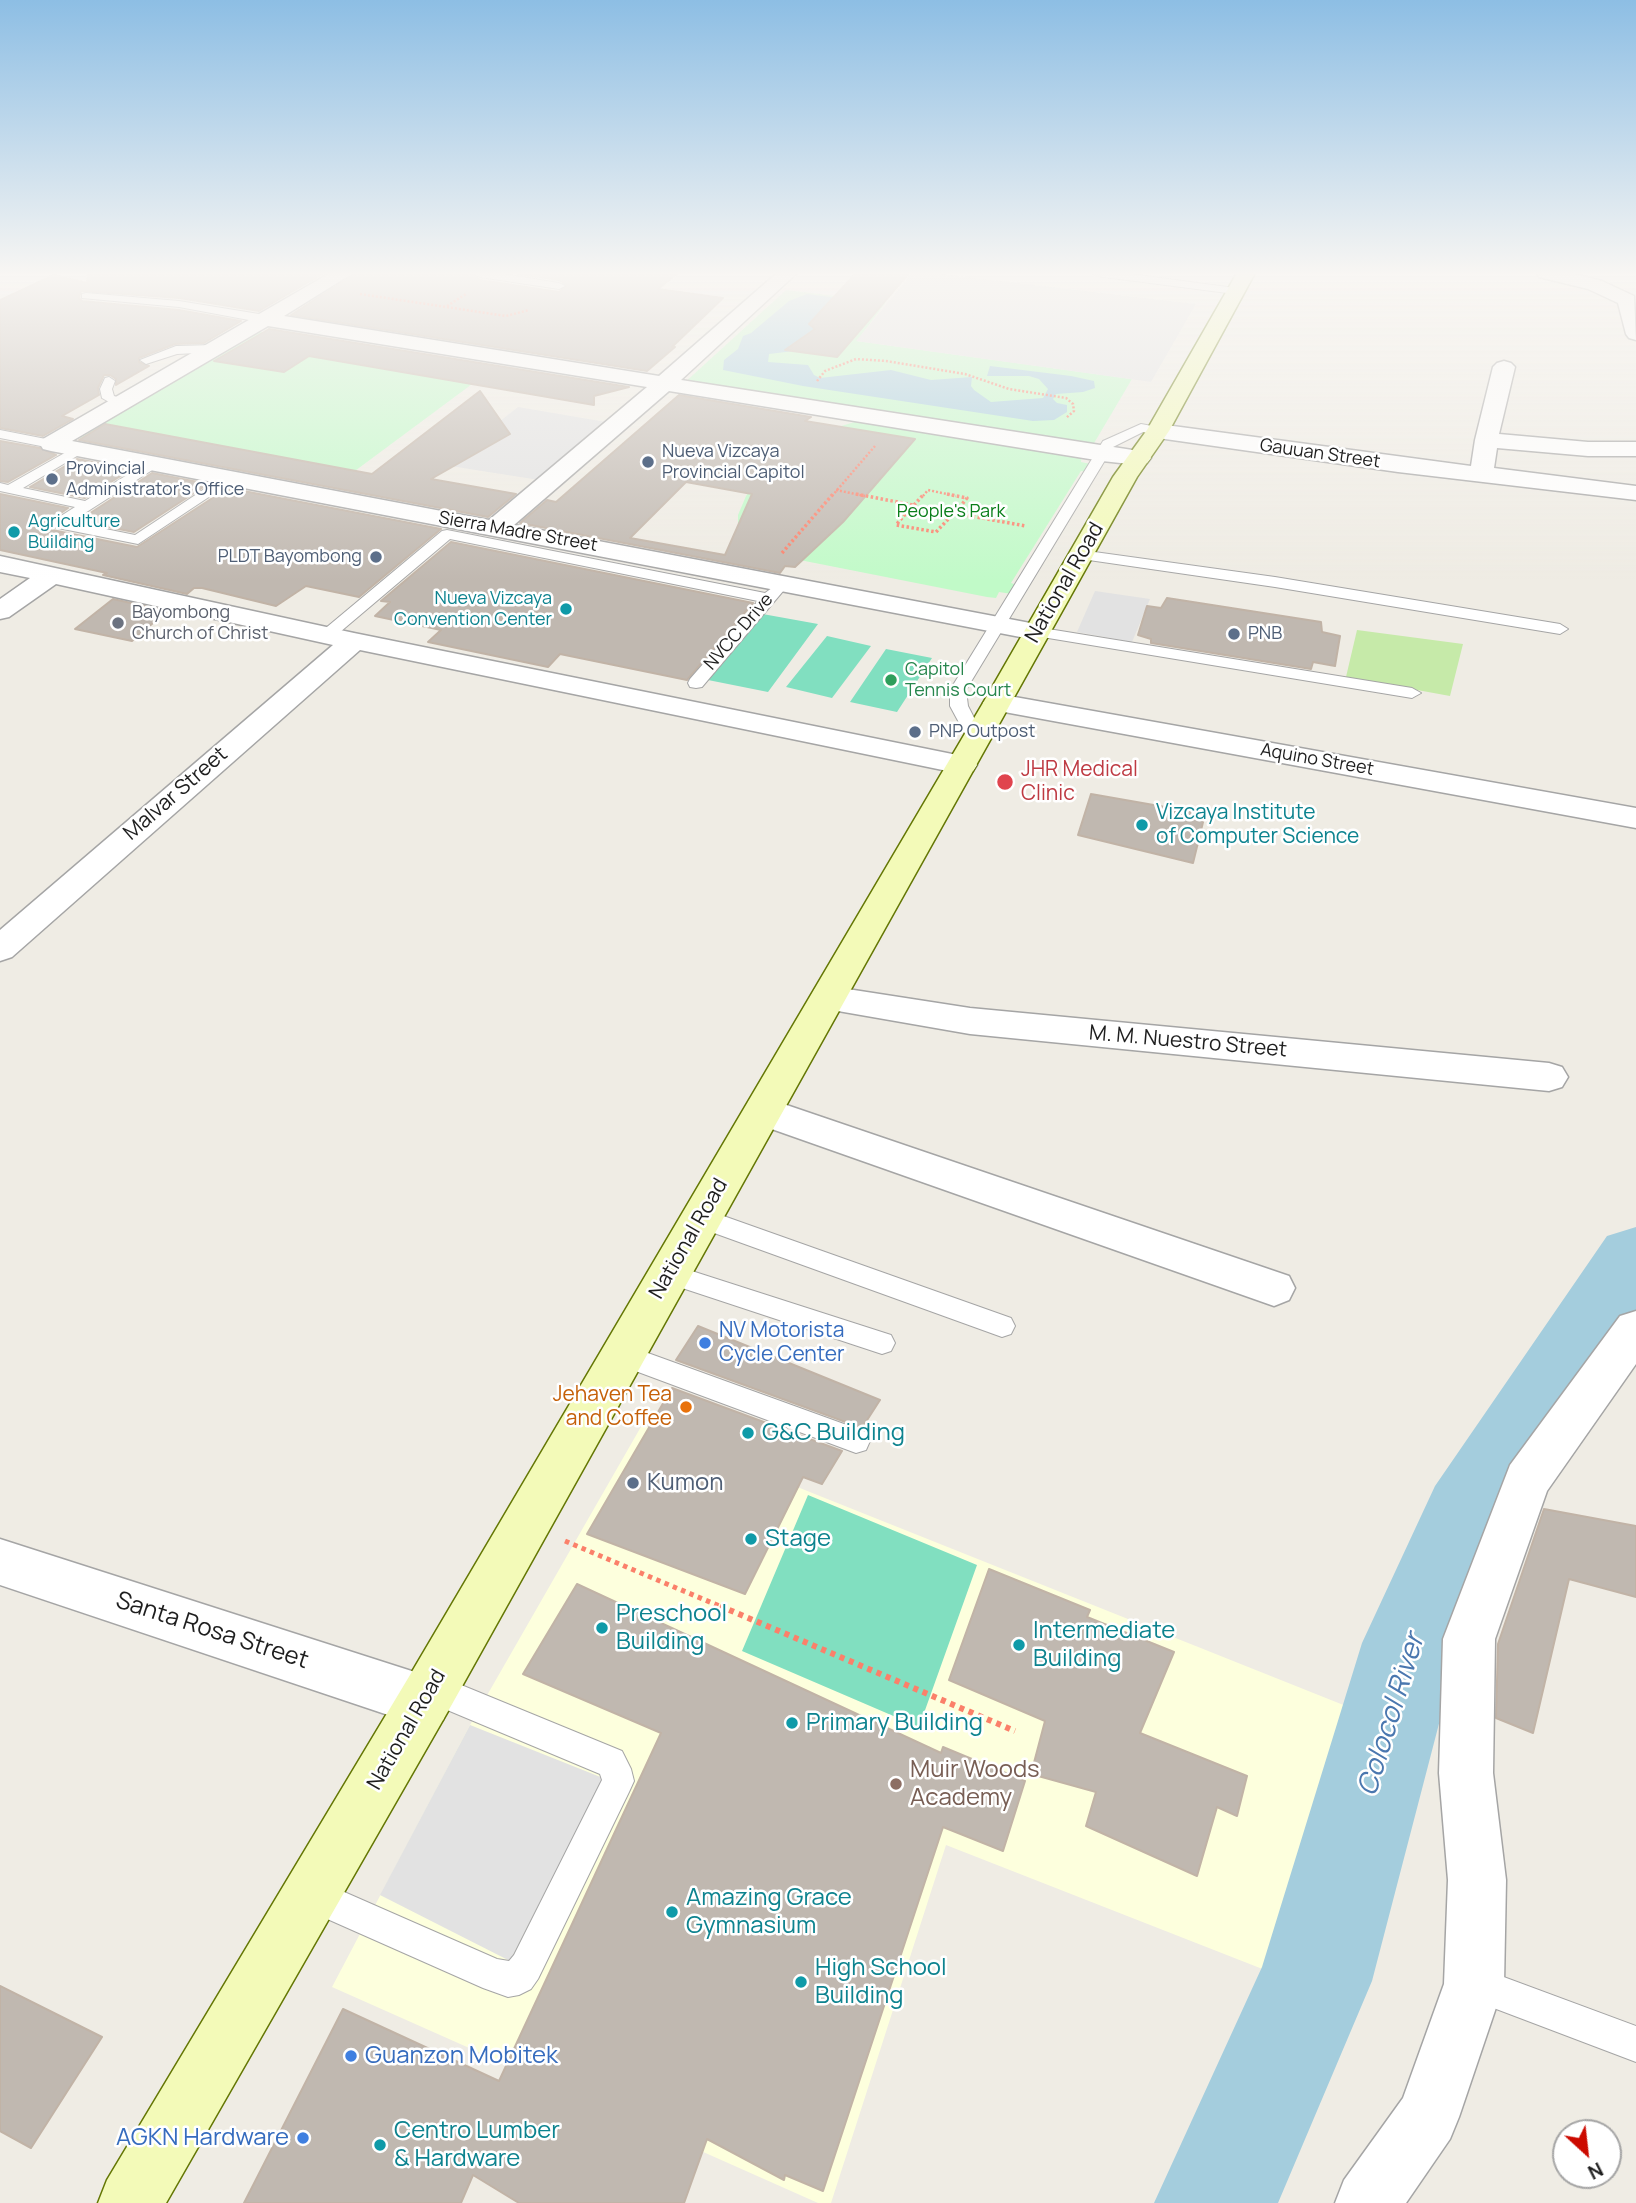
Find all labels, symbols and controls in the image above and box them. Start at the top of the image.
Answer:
street label: Gauuan Street [1258,435,1382,473]
place label: Nueva Vizcaya Provincial Capitol [662,441,805,484]
marker: Nueva Vizcaya Provincial Capitol [640,454,656,470]
place label: Provincial Administrator's Office [66,458,244,500]
marker: Provincial Administrator's Office [44,471,60,487]
park label: People's Park [897,501,1005,523]
street label: Sierra Madre Street [437,507,599,557]
place label: Agriculture Building [28,511,120,554]
street label: National Road [1020,518,1110,648]
marker: Agriculture Building [6,524,22,540]
place label: PLDT Bayombong [218,546,362,568]
marker: PLDT Bayombong [368,549,384,565]
place label: Nueva Vizcaya Convention Center [394,588,552,630]
street label: NVCC Drive [700,589,778,675]
marker: Nueva Vizcaya Convention Center [558,601,574,617]
place label: Bayombong Church of Christ [132,602,268,644]
marker: Bayombong Church of Christ [110,615,126,631]
place label: PNB [1248,623,1282,645]
marker: PNB [1226,626,1242,642]
place label: Capitol Tennis Court [905,659,1011,702]
marker: Capitol Tennis Court [883,672,899,688]
place label: PNP Outpost [929,721,1035,743]
marker: PNP Outpost [907,724,923,740]
street label: Aquino Street [1259,739,1375,781]
street label: Malvar Street [119,742,233,846]
place label: JHR Medical Clinic [1021,757,1138,807]
marker: JHR Medical Clinic [995,772,1015,792]
place label: Vizcaya Institute of Computer Science [1156,800,1359,850]
marker: Vizcaya Institute of Computer Science [1134,817,1150,833]
street label: M. M. Nuestro Street [1088,1021,1288,1063]
street label: National Road [644,1174,734,1304]
place label: NV Motorista Cycle Center [719,1318,845,1368]
marker: NV Motorista Cycle Center [697,1335,713,1351]
place label: Jehaven Tea and Coffee [553,1382,672,1432]
marker: Jehaven Tea and Coffee [678,1399,694,1415]
place label: G&C Building [762,1419,905,1447]
marker: G&C Building [740,1425,756,1441]
place label: Kumon [647,1469,723,1497]
marker: Kumon [625,1475,641,1491]
place label: Stage [765,1525,831,1553]
marker: Stage [743,1531,759,1547]
street label: Santa Rosa Street [112,1586,312,1676]
place label: Preschool Building [616,1600,727,1656]
place label: Intermediate Building [1033,1617,1175,1673]
marker: Preschool Building [594,1620,610,1636]
water label: Colocol River [1351,1630,1433,1800]
marker: Intermediate Building [1011,1637,1027,1653]
street label: National Road [362,1665,452,1795]
place label: Primary Building [806,1709,983,1737]
marker: Primary Building [784,1715,800,1731]
place label: Muir Woods Academy [910,1756,1040,1812]
marker: Muir Woods Academy [888,1776,904,1792]
place label: Amazing Grace Gymnasium [686,1884,852,1940]
marker: Amazing Grace Gymnasium [664,1904,680,1920]
place label: High School Building [815,1954,947,2010]
marker: High School Building [793,1974,809,1990]
place label: Guanzon Mobitek [365,2042,558,2070]
marker: Guanzon Mobitek [343,2048,359,2064]
place label: Centro Lumber & Hardware [394,2117,560,2173]
north arrow [1552,2119,1622,2189]
place label: AGKN Hardware [116,2124,289,2152]
marker: AGKN Hardware [295,2130,311,2146]
marker: Centro Lumber & Hardware [372,2137,388,2153]
text: N [1584,2156,1608,2186]

